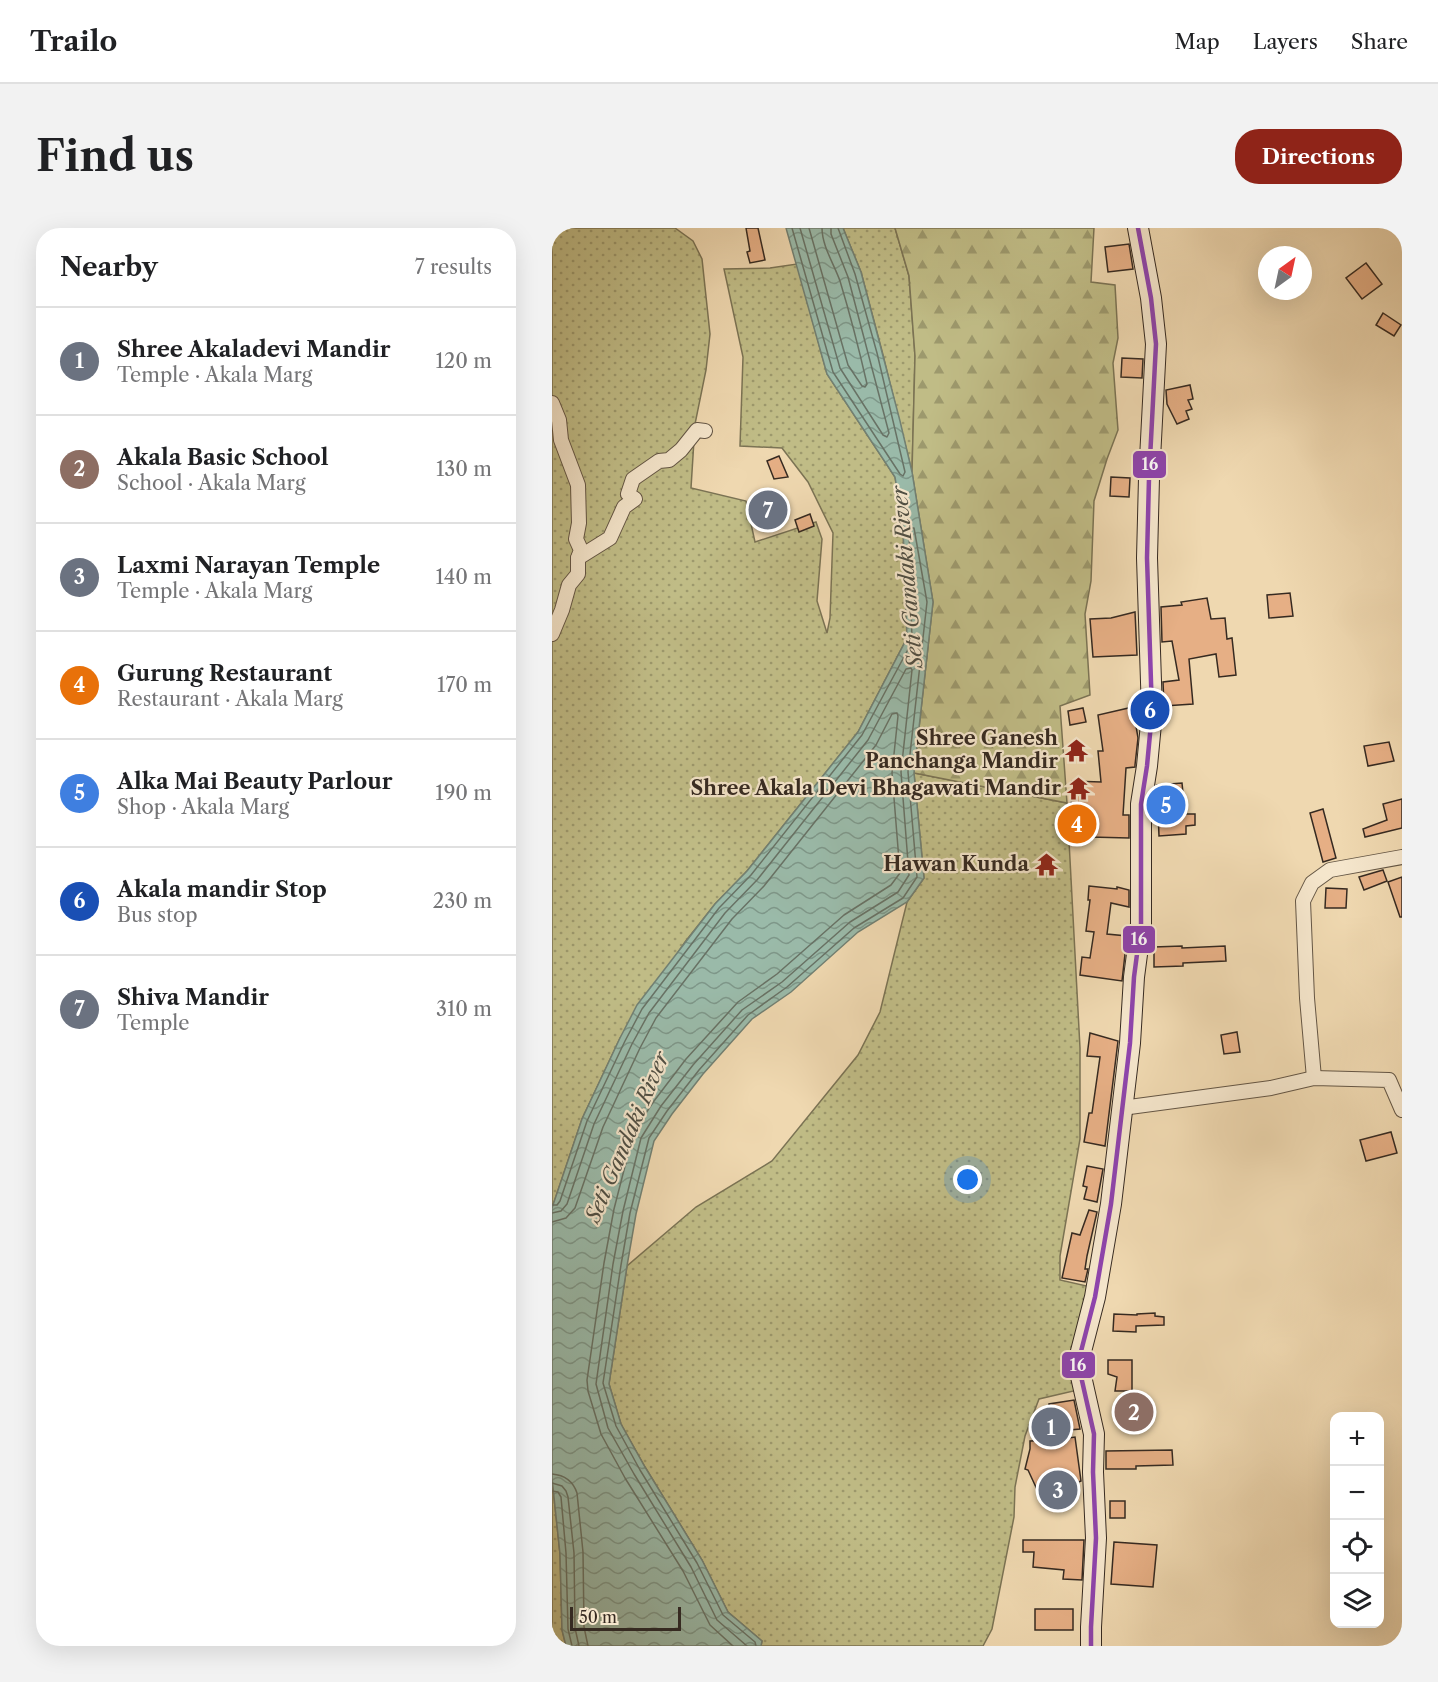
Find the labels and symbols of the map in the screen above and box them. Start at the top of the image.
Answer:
north arrow [1258,246,1312,300]
line badge: 16 [1132,450,1167,479]
text: 16 [1142,454,1159,474]
water label: Seti Gandaki River [886,484,928,671]
pin: 7 [748,488,788,532]
pin: 6 [1130,688,1170,732]
place label: Shree Ganesh Panchanga Mandir [865,726,1058,773]
temple icon: Shree Ganesh Panchanga Mandir [1063,737,1089,763]
temple icon: Shree Akala Devi Bhagawati Mandir [1066,775,1092,801]
place label: Shree Akala Devi Bhagawati Mandir [690,776,1061,800]
pin: 5 [1146,782,1186,828]
pin: 4 [1058,802,1096,846]
temple icon: Hawan Kunda [1034,851,1060,877]
place label: Hawan Kunda [883,852,1029,876]
line badge: 16 [1122,925,1156,954]
text: 16 [1131,929,1148,949]
water label: Seti Gandaki River [579,1047,675,1228]
your location [953,1165,982,1194]
line badge: 16 [1061,1351,1096,1379]
text: 16 [1070,1355,1087,1375]
pin: 2 [1114,1390,1154,1434]
pin: 1 [1032,1404,1070,1450]
pin: 3 [1038,1468,1078,1512]
scale bar [570,1604,681,1632]

